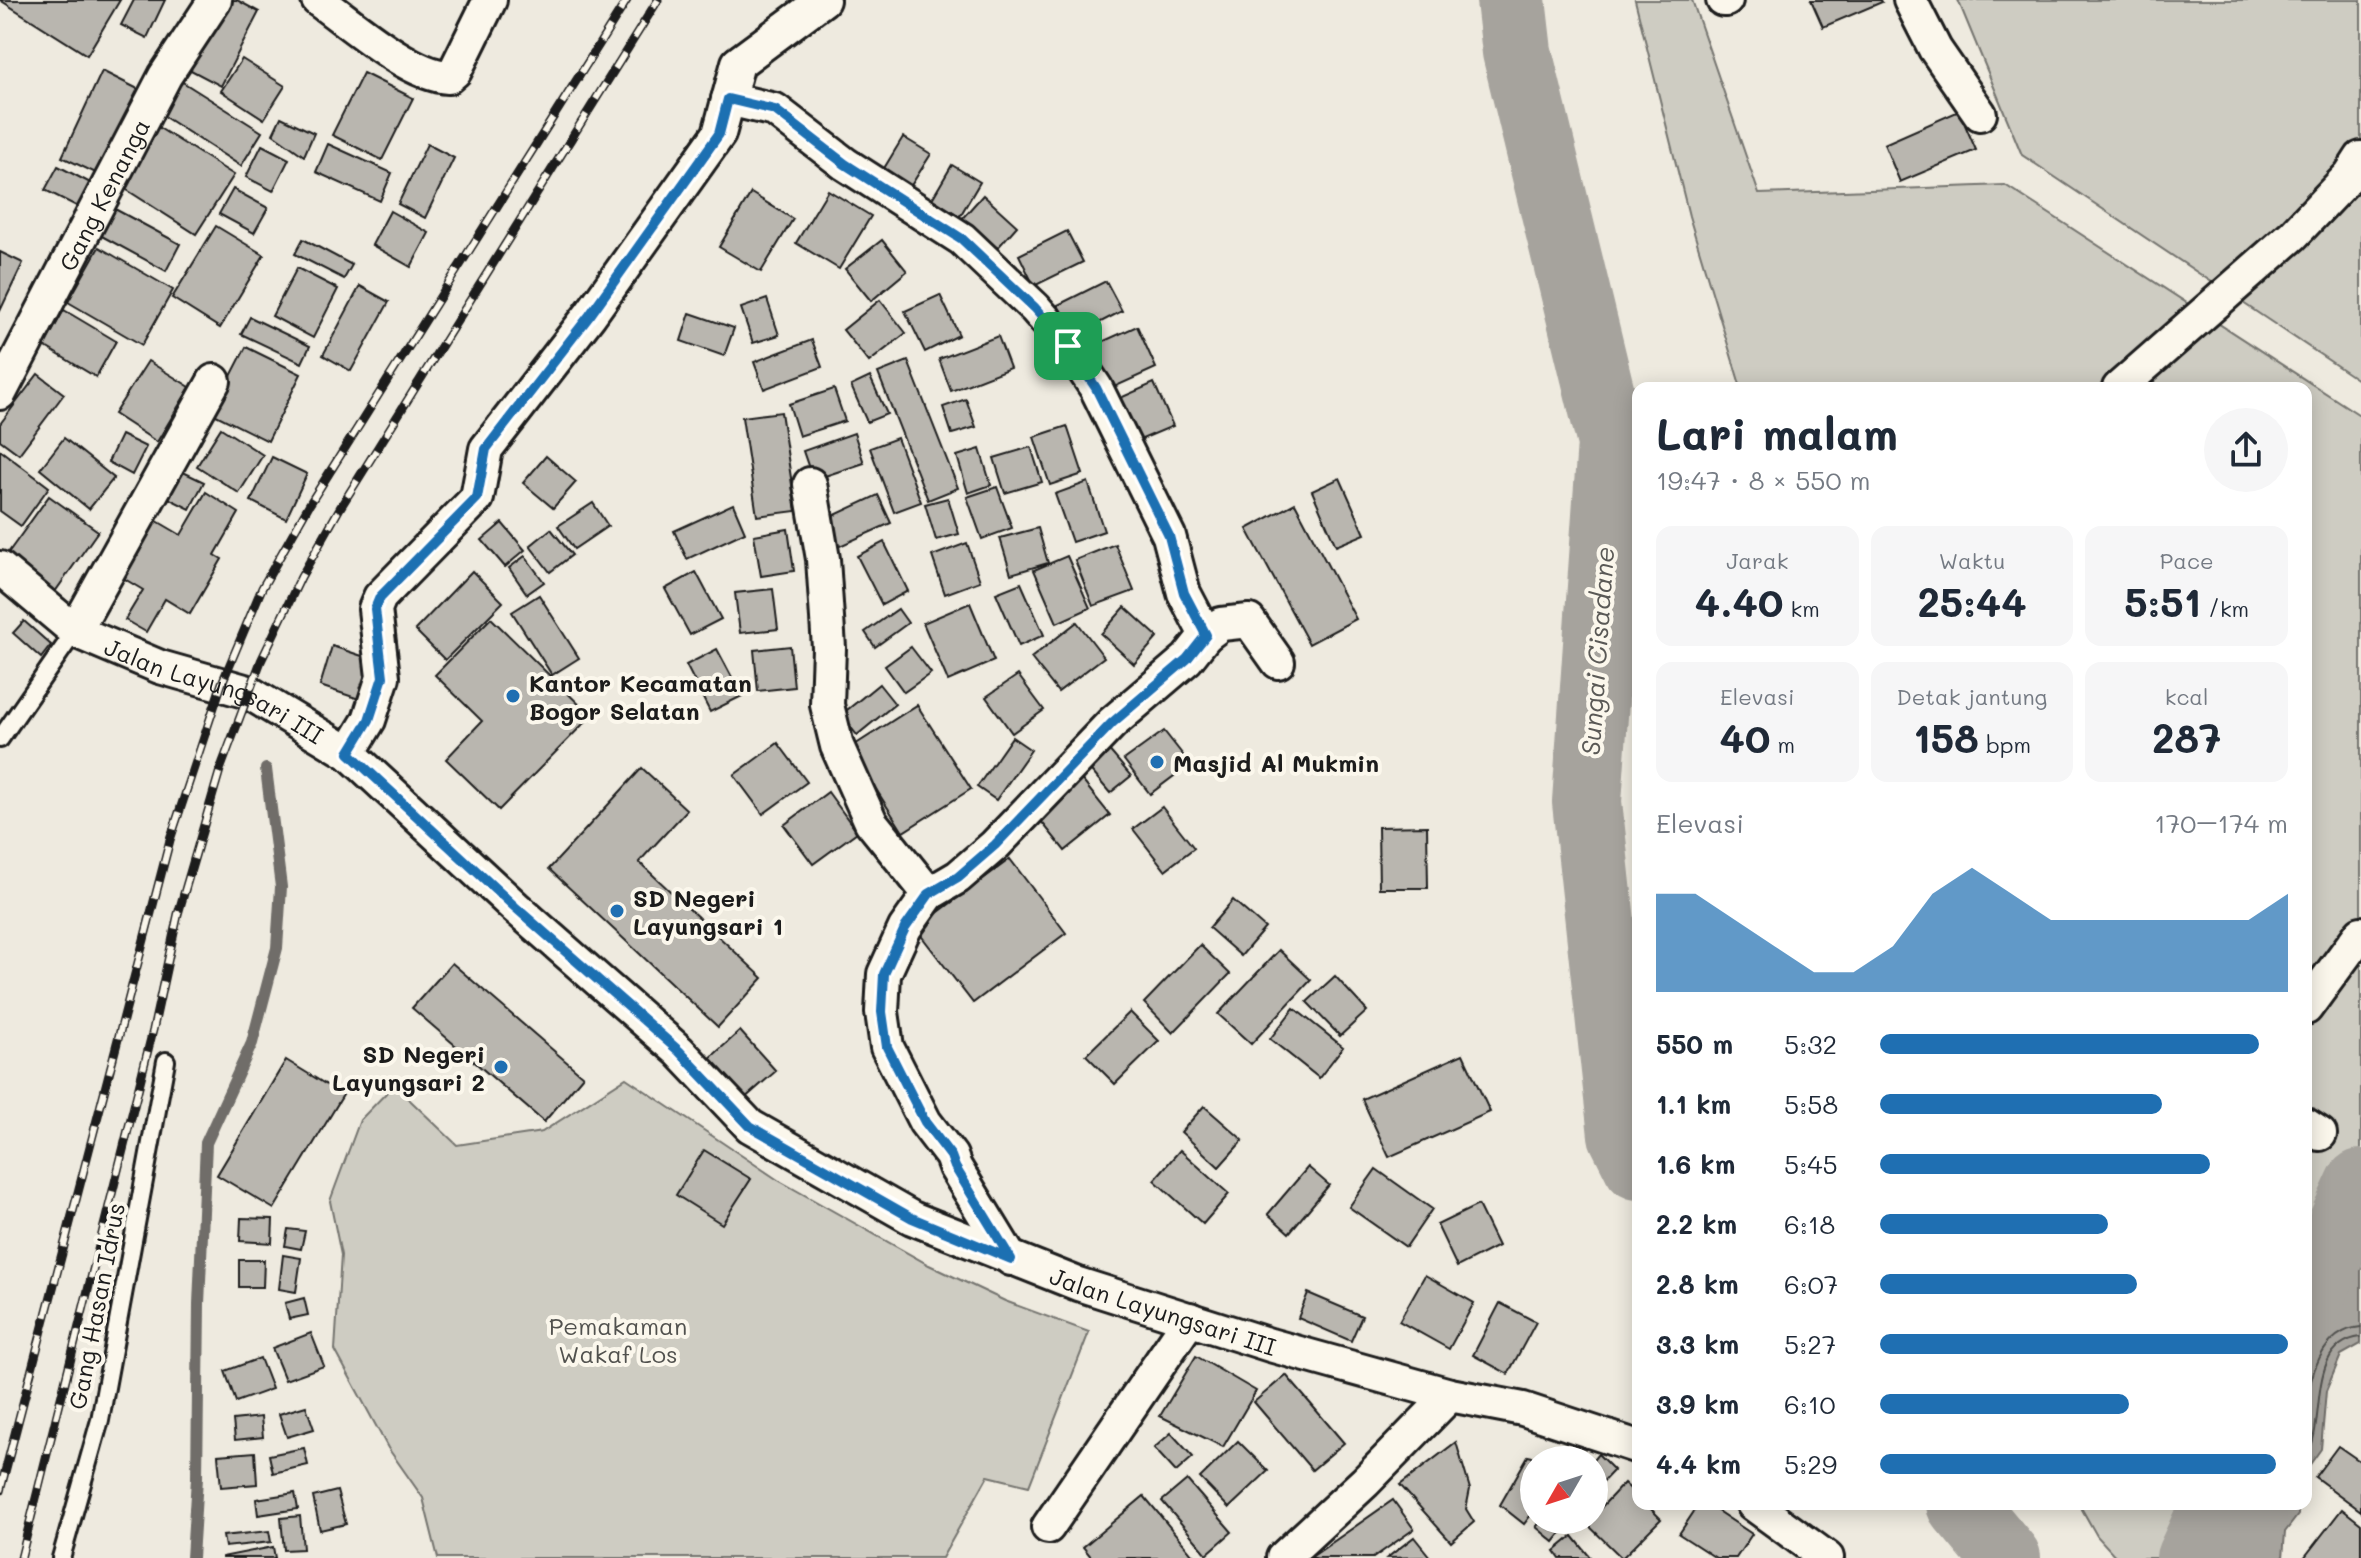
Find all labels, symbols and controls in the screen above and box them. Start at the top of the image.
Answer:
street label: Gang Kenanga [51,113,156,276]
pin [1034,312,1102,380]
icon: arrive [1046,324,1090,368]
text: Lari malam [1656,404,1898,461]
button: share [2204,408,2288,492]
text: 19:47 · 8 × 550 m [1656,463,1871,497]
water label: Sungai Cisadane [1573,545,1621,757]
text: Jarak [1726,546,1788,575]
text: Waktu [1939,546,2005,575]
text: Pace [2160,546,2214,575]
text: 4.40 [1695,575,1784,627]
text: 25:44 [1917,575,2027,627]
text: 5:51 [2124,575,2201,627]
text: km [1784,594,1820,623]
text: /km [2201,594,2249,623]
street label: Jalan Layungsari III [100,630,330,750]
place label: Kantor Kecamatan Bogor Selatan [529,667,752,726]
text: Elevasi [1720,682,1795,711]
text: Detak jantung [1897,682,2047,711]
text: kcal [2165,682,2209,711]
marker: Kantor Kecamatan Bogor Selatan [504,687,522,705]
text: 40 [1719,711,1771,763]
text: 158 [1913,711,1979,763]
text: 287 [2152,711,2221,763]
text: m [1771,730,1795,759]
text: bpm [1979,730,2031,759]
place label: Masjid Al Mukmin [1173,747,1379,778]
marker: Masjid Al Mukmin [1148,753,1166,771]
text: Elevasi [1656,806,1744,840]
text: 170–174 m [2154,806,2288,840]
place label: SD Negeri Layungsari 1 [633,882,783,941]
marker: SD Negeri Layungsari 1 [608,902,626,920]
text: 550 m [1656,1027,1733,1061]
text: 5:32 [1784,1027,1837,1061]
place label: SD Negeri Layungsari 2 [332,1038,485,1097]
marker: SD Negeri Layungsari 2 [492,1058,510,1076]
text: 1.1 km [1656,1087,1731,1121]
text: 5:58 [1784,1087,1838,1121]
text: 1.6 km [1656,1147,1735,1181]
text: 5:45 [1784,1147,1838,1181]
street label: Gang Hasan Idrus [61,1200,131,1412]
text: 2.2 km [1656,1207,1737,1241]
text: 6:18 [1784,1207,1835,1241]
street label: Jalan Layungsari III [1046,1259,1280,1361]
text: 2.8 km [1656,1267,1739,1301]
text: 6:07 [1784,1267,1838,1301]
park label: Pemakaman Wakaf Los [549,1310,687,1369]
text: 3.3 km [1656,1327,1739,1361]
text: 5:27 [1784,1327,1836,1361]
text: 3.9 km [1656,1387,1739,1421]
text: 6:10 [1784,1387,1835,1421]
north arrow [1520,1446,1608,1534]
map controls [1520,1446,1608,1534]
text: 4.4 km [1656,1447,1741,1481]
text: 5:29 [1784,1447,1837,1481]

